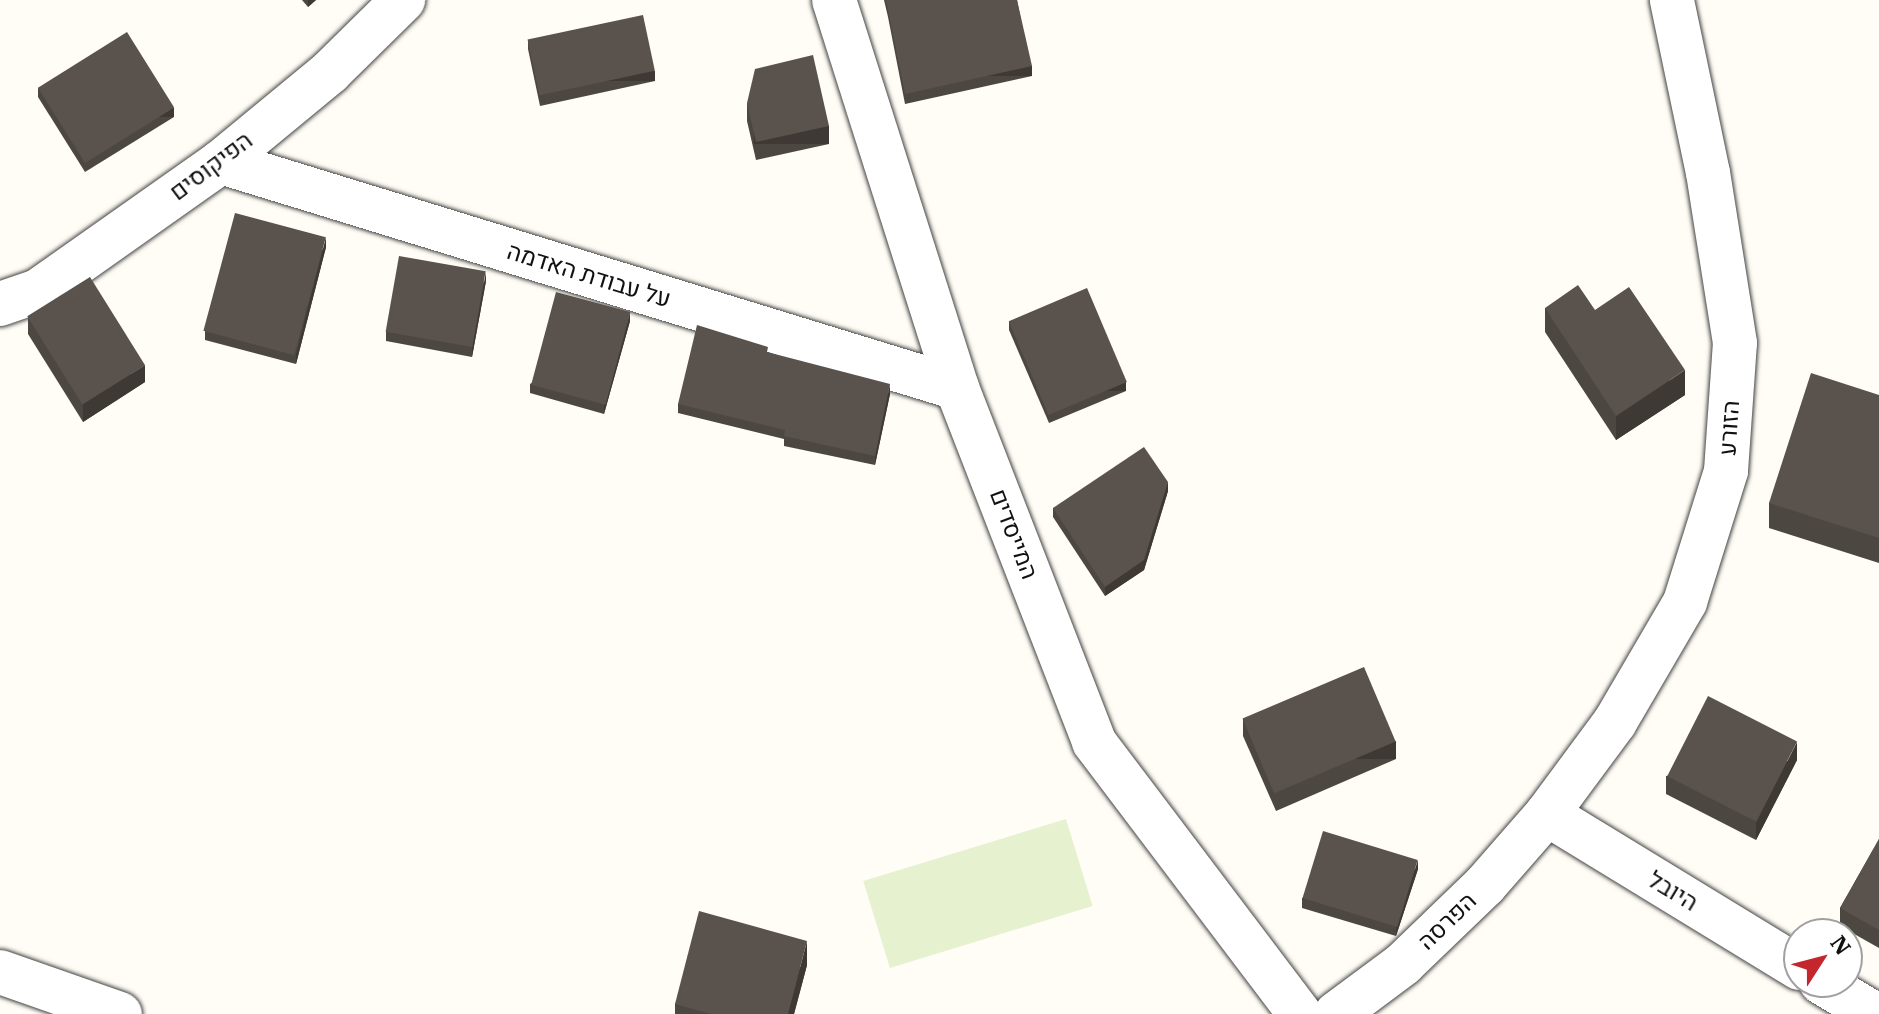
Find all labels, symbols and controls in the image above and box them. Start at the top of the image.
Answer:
street label: הפיקוסים [164,126,258,206]
street label: על עבודת האדמה [504,236,674,314]
street label: הזורע [1713,399,1745,457]
street label: המייסדים [984,485,1044,583]
street label: היובל [1643,865,1703,917]
street label: הפרסה [1412,886,1482,956]
north arrow [1783,918,1863,998]
text: N [1824,929,1858,960]

